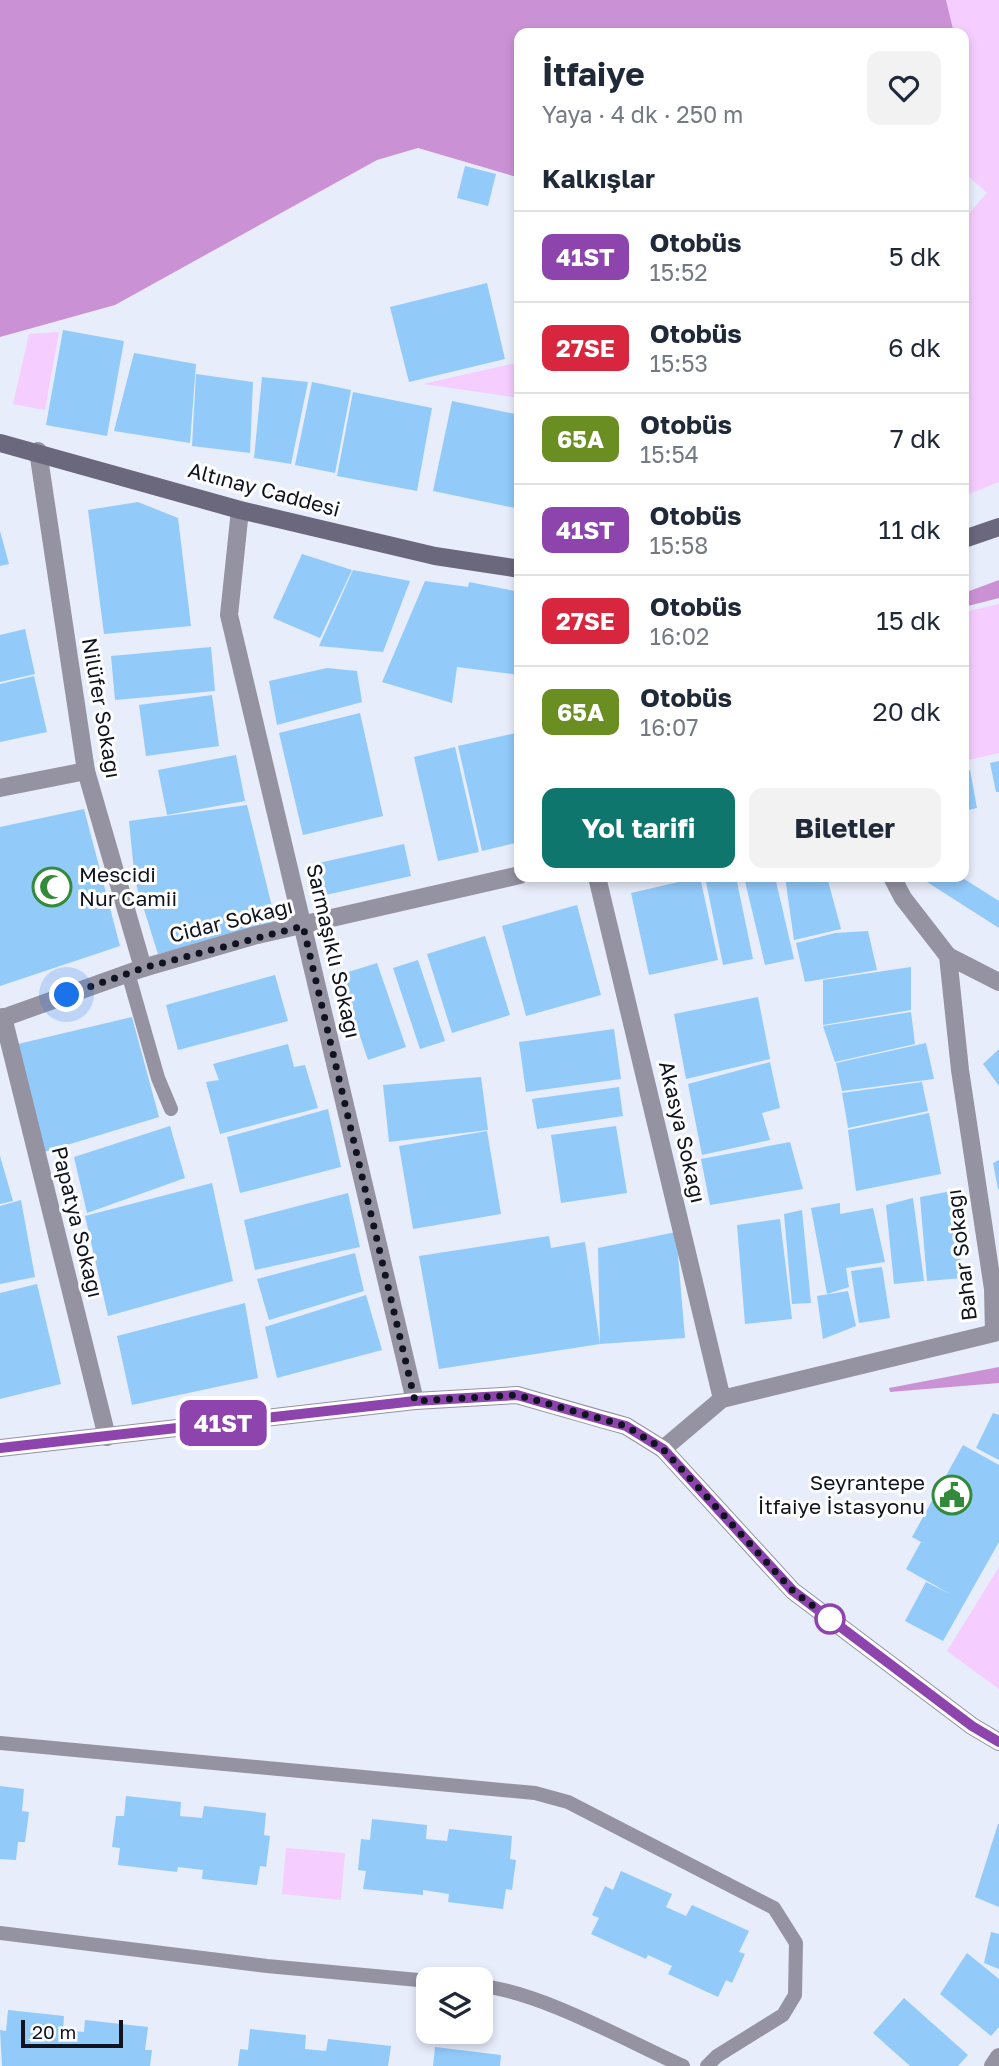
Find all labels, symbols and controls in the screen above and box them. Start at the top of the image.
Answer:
button: heart [867,51,941,125]
text: İtfaiye [542,54,645,93]
text: Yaya · 4 dk · 250 m [542,100,743,128]
text: Kalkışlar [542,163,655,194]
text: Otobüs [650,227,742,258]
text: 5 dk [889,241,941,272]
text: 41ST [556,242,615,271]
text: 15:52 [650,258,708,286]
text: Otobüs [650,318,742,349]
text: 6 dk [888,332,941,363]
text: 27SE [556,333,615,362]
text: 15:53 [650,349,708,377]
text: Otobüs [640,409,732,440]
text: 7 dk [890,423,941,454]
text: 65A [557,424,604,453]
text: 15:54 [640,440,699,468]
street label: Altınay Caddesi [185,456,343,522]
text: Otobüs [650,500,742,531]
text: 11 dk [879,514,941,545]
text: 41ST [556,515,615,544]
text: 15:58 [650,531,708,559]
text: Otobüs [650,591,742,622]
text: 15 dk [876,605,941,636]
text: 27SE [556,606,615,635]
text: 16:02 [650,622,709,650]
street label: Nilüfer Sokağı [77,636,127,780]
text: Otobüs [640,682,732,713]
text: 20 dk [873,696,941,727]
text: 65A [557,697,604,726]
text: 16:07 [640,713,698,741]
button: Yol tarifi [542,788,735,868]
button: Biletler [749,788,941,868]
place label: Mescidi Nur Camii [79,861,177,911]
street label: Sarmaşıklı Sokağı [301,861,367,1041]
mosque icon: Mescidi Nur Camii [31,866,73,908]
street label: Cidar Sokağı [166,892,295,948]
your location [49,977,84,1012]
street label: Akasya Sokağı [654,1058,712,1205]
street label: Papatya Sokağı [47,1143,109,1300]
street label: Bahar Sokağı [940,1188,982,1322]
line badge: 41ST [174,1400,272,1446]
text: 41ST [194,1408,252,1437]
place label: Seyrantepe İtfaiye İstasyonu [758,1469,925,1519]
public building icon: Seyrantepe İtfaiye İstasyonu [931,1474,973,1516]
unlabelled marker [815,1604,845,1634]
map controls [416,1967,493,2044]
button: layers [416,1967,493,2044]
scale bar [21,2017,122,2049]
text: 20 m [32,2020,76,2043]

